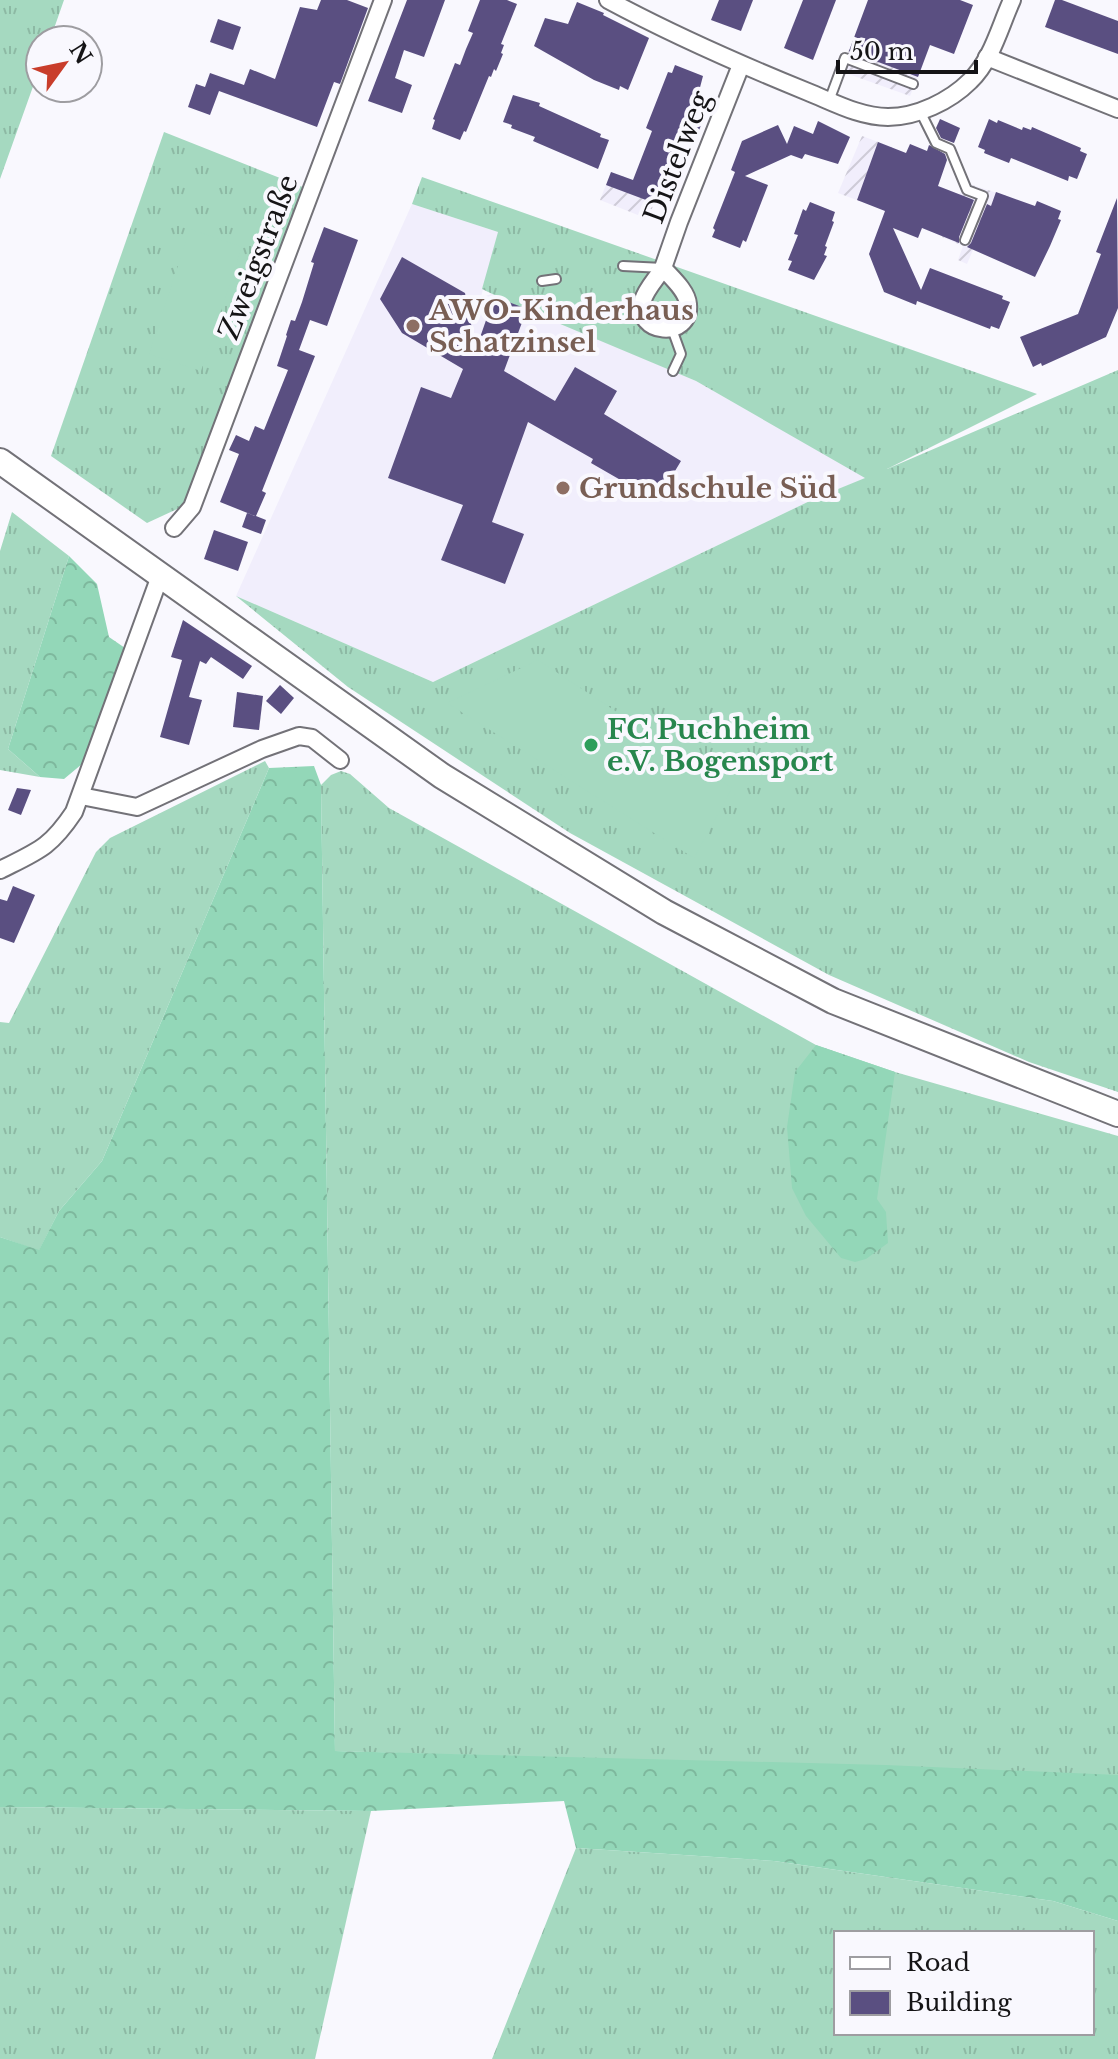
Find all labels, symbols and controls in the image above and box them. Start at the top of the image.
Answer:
north arrow [24,24,104,104]
scale bar [838,24,976,74]
text: N [63,37,97,70]
text: 50 m [850,37,914,66]
street label: Distelweg [636,85,719,228]
street label: Zweigstraße [211,170,306,345]
place label: AWO-Kinderhaus Schatzinsel [428,293,694,360]
marker: AWO-Kinderhaus Schatzinsel [404,317,422,335]
place label: Grundschule Süd [579,471,837,506]
marker: Grundschule Süd [554,479,572,497]
place label: FC Puchheim e.V. Bogensport [607,712,834,779]
marker: FC Puchheim e.V. Bogensport [582,736,600,754]
legend [834,1931,1094,2035]
text: Road [906,1948,970,1977]
text: Building [906,1988,1012,2017]

